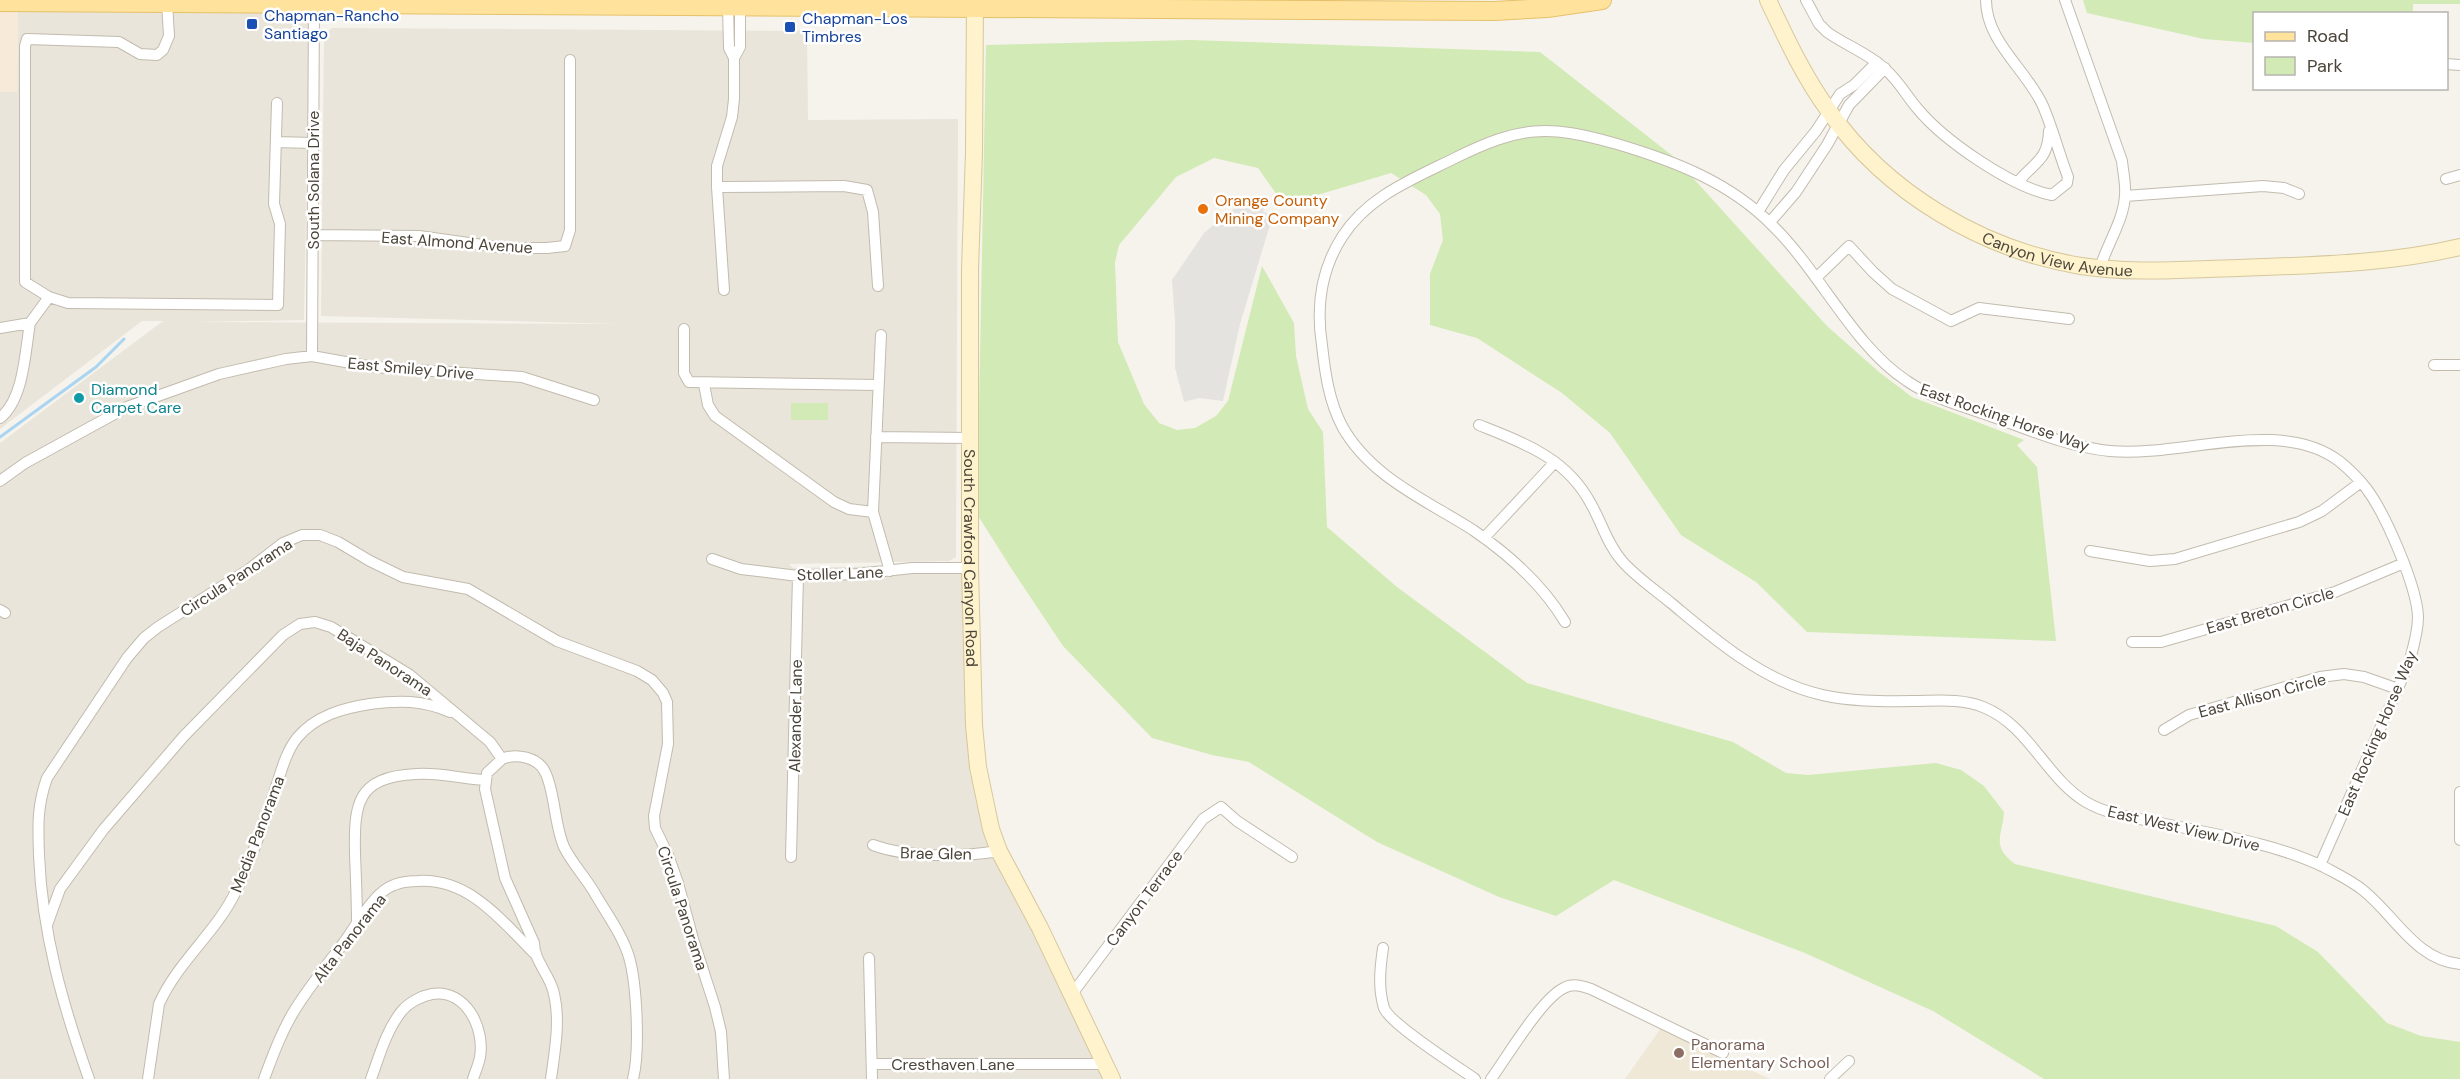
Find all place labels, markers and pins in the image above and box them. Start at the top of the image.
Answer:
place label: Chapman-Rancho Santiago [264,5,399,44]
place label: Chapman-Los Timbres [802,8,908,47]
marker: Chapman-Rancho Santiago [245,17,259,31]
marker: Chapman-Los Timbres [783,20,797,34]
place label: Orange County Mining Company [1215,190,1340,229]
marker: Orange County Mining Company [1196,202,1210,216]
place label: Diamond Carpet Care [91,379,181,418]
marker: Diamond Carpet Care [72,391,86,405]
place label: Panorama Elementary School [1691,1034,1829,1073]
marker: Panorama Elementary School [1672,1046,1686,1060]

